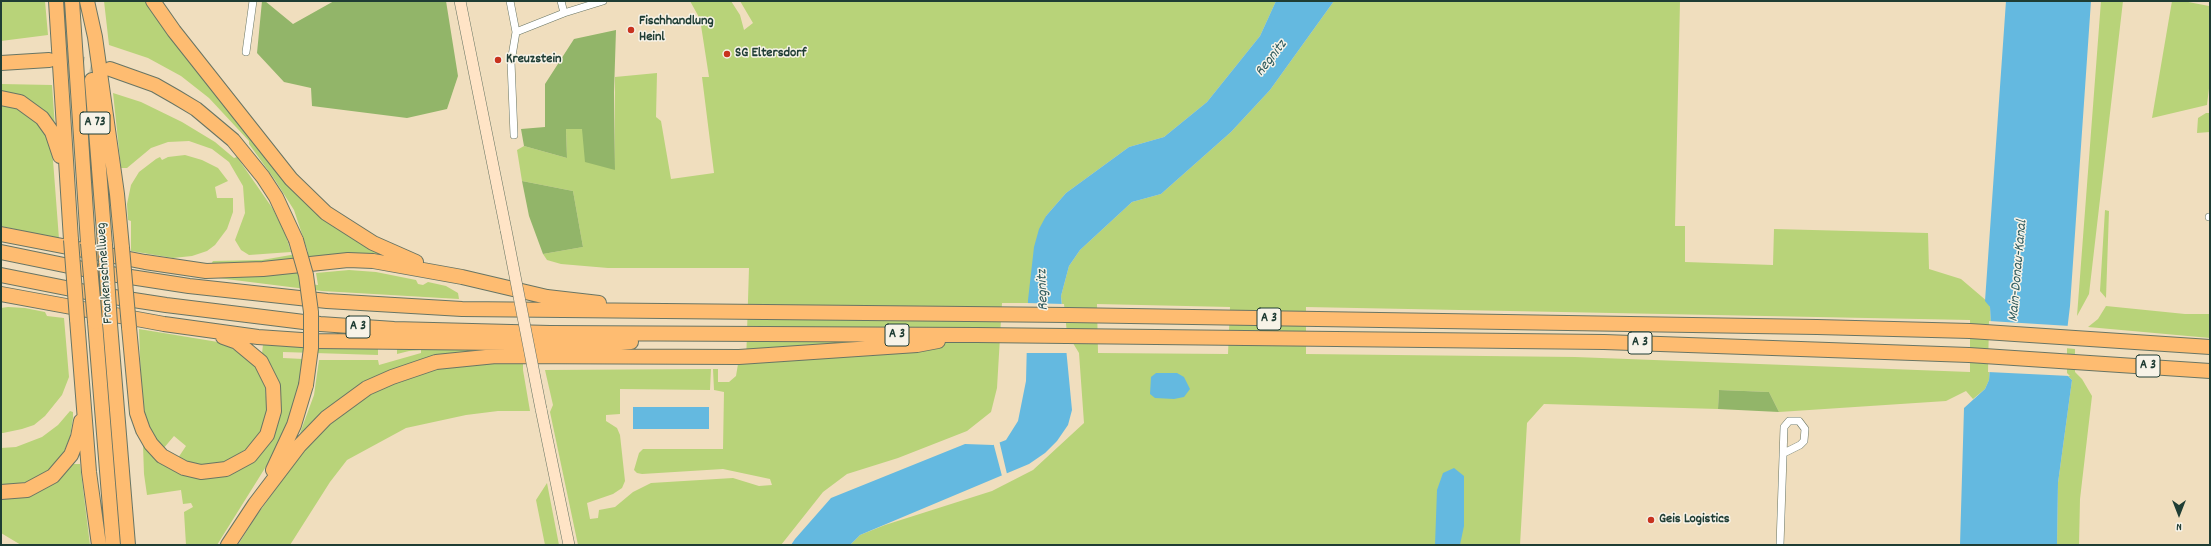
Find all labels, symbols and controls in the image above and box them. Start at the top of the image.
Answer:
place label: Fischhandlung Heinl [639,14,714,46]
marker: Fischhandlung Heinl [626,25,636,35]
water label: Regnitz [1252,37,1292,81]
place label: SG Eltersdorf [735,46,806,62]
marker: SG Eltersdorf [722,49,732,59]
place label: Kreuzstein [506,52,561,68]
marker: Kreuzstein [493,55,503,65]
road number: A 73 [80,112,110,134]
water label: Main-Donau-Kanal [2006,219,2032,323]
street label: Frankenschnellweg [94,222,118,324]
water label: Regnitz [1034,269,1054,311]
road number: A 3 [1257,308,1281,330]
road number: A 3 [346,316,370,338]
road number: A 3 [885,324,909,346]
road number: A 3 [1628,332,1652,354]
road number: A 3 [2136,355,2160,377]
north arrow [2159,494,2199,534]
place label: Geis Logistics [1659,512,1730,528]
marker: Geis Logistics [1646,515,1656,525]
text: N [2176,518,2182,534]

